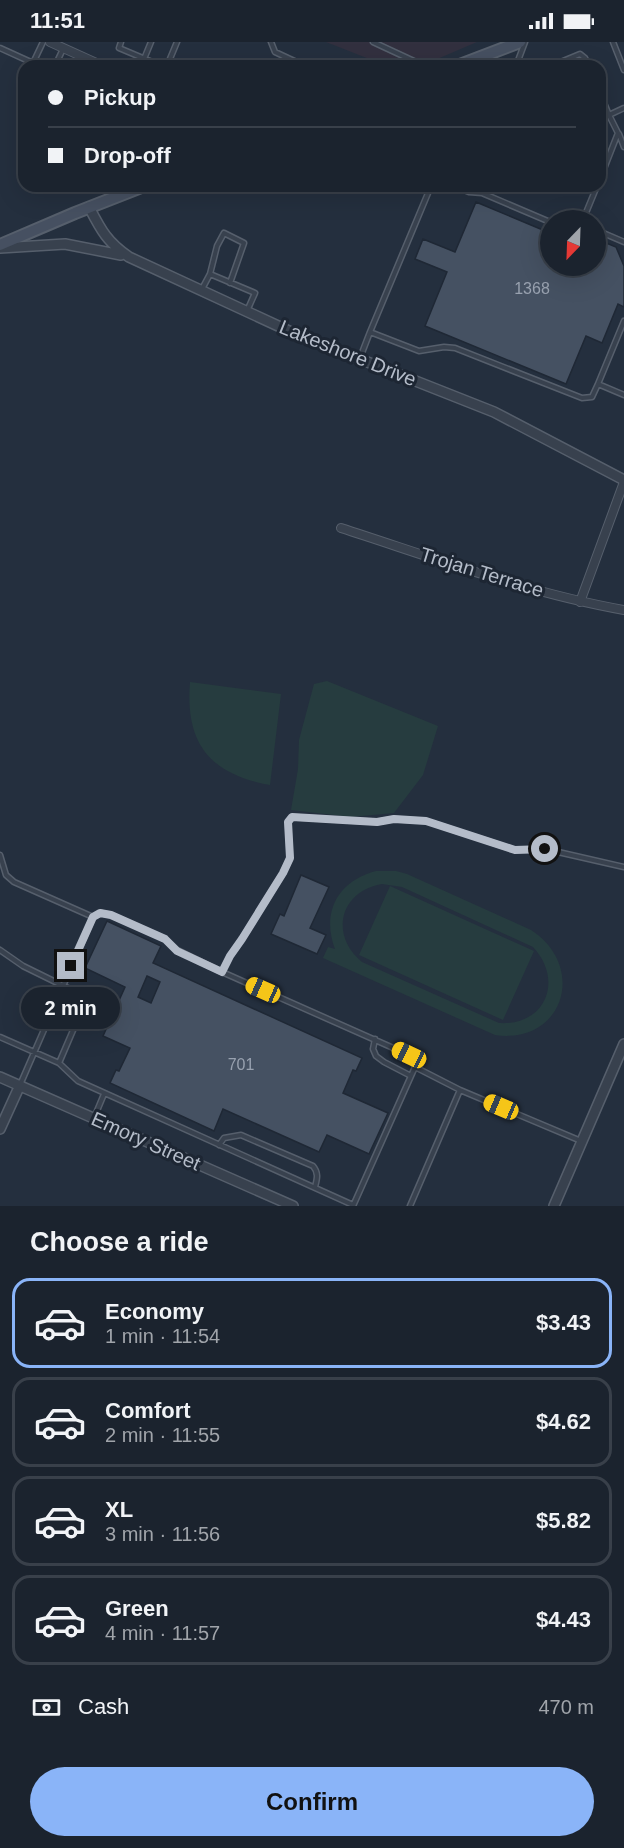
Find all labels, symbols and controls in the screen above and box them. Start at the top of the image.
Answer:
text: 11:51 [30,8,85,33]
text: Pickup [84,85,156,110]
text: Drop-off [84,143,171,168]
north arrow [540,210,606,276]
map controls [540,210,606,276]
house number: 1368 [514,280,550,297]
street label: Lakeshore Drive [276,316,420,390]
street label: Trojan Terrace [418,543,546,601]
route start [531,835,558,862]
route end [57,952,84,979]
car [243,974,283,1006]
callout: 2 min [22,987,121,1029]
text: 2 min [44,997,97,1019]
car [389,1039,429,1071]
house number: 701 [228,1056,254,1073]
car [481,1092,521,1122]
street label: Emory Street [88,1107,204,1175]
text: Choose a ride [30,1227,209,1257]
icon: car [33,1296,87,1350]
text: Economy [105,1299,204,1324]
text: $3.43 [536,1310,591,1335]
text: 1 min · 11:54 [105,1325,220,1347]
icon: car [33,1395,87,1449]
text: Comfort [105,1398,191,1423]
text: $4.62 [536,1409,591,1434]
text: 2 min · 11:55 [105,1424,220,1446]
icon: car [33,1494,87,1548]
text: XL [105,1497,133,1522]
text: $5.82 [536,1508,591,1533]
text: 3 min · 11:56 [105,1523,220,1545]
icon: car [33,1593,87,1647]
text: Green [105,1596,169,1621]
text: $4.43 [536,1607,591,1632]
text: 4 min · 11:57 [105,1622,220,1644]
icon: cash [30,1691,63,1724]
text: Cash [78,1694,129,1719]
text: 470 m [538,1696,594,1718]
button: Confirm [30,1767,594,1836]

